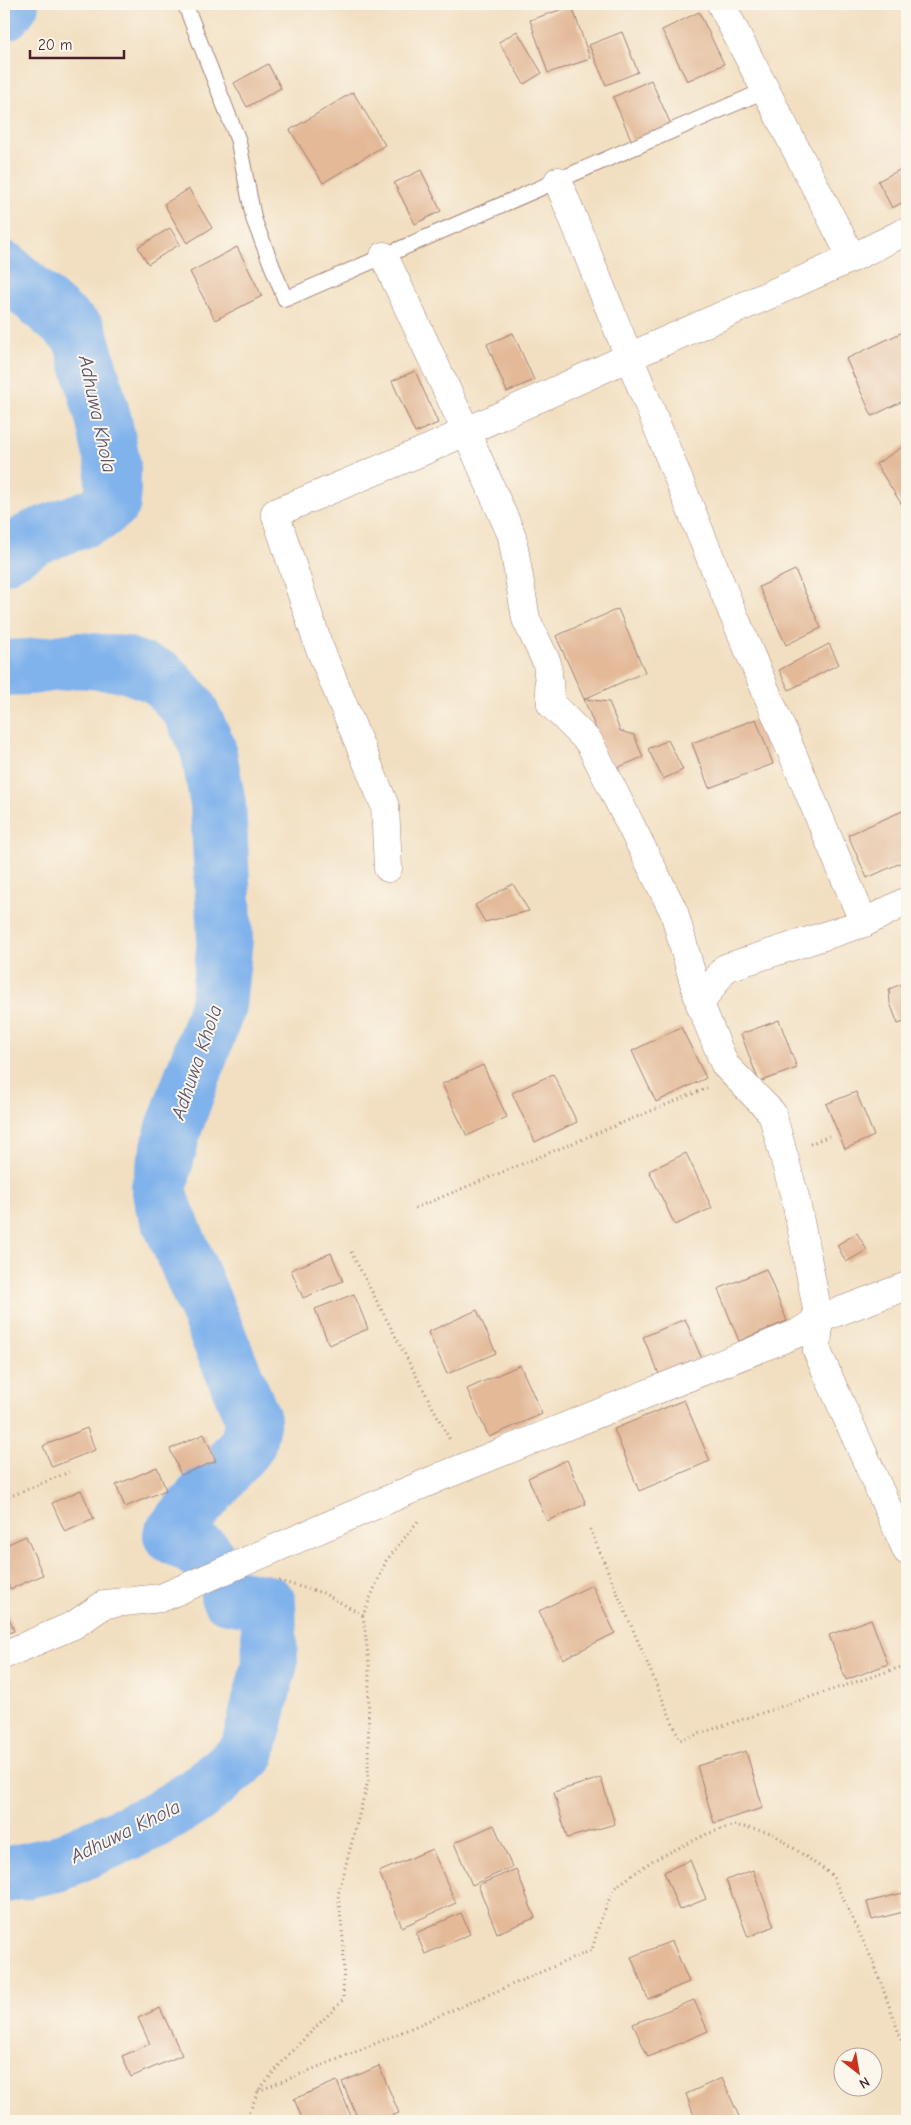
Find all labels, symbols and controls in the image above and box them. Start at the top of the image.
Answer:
scale bar [30,28,124,60]
text: 20 m [38,36,72,54]
water label: Adhuwa Khola [74,352,121,475]
water label: Adhuwa Khola [166,1002,227,1123]
water label: Adhuwa Khola [66,1795,184,1868]
north arrow [834,2048,884,2098]
text: N [856,2073,873,2092]

